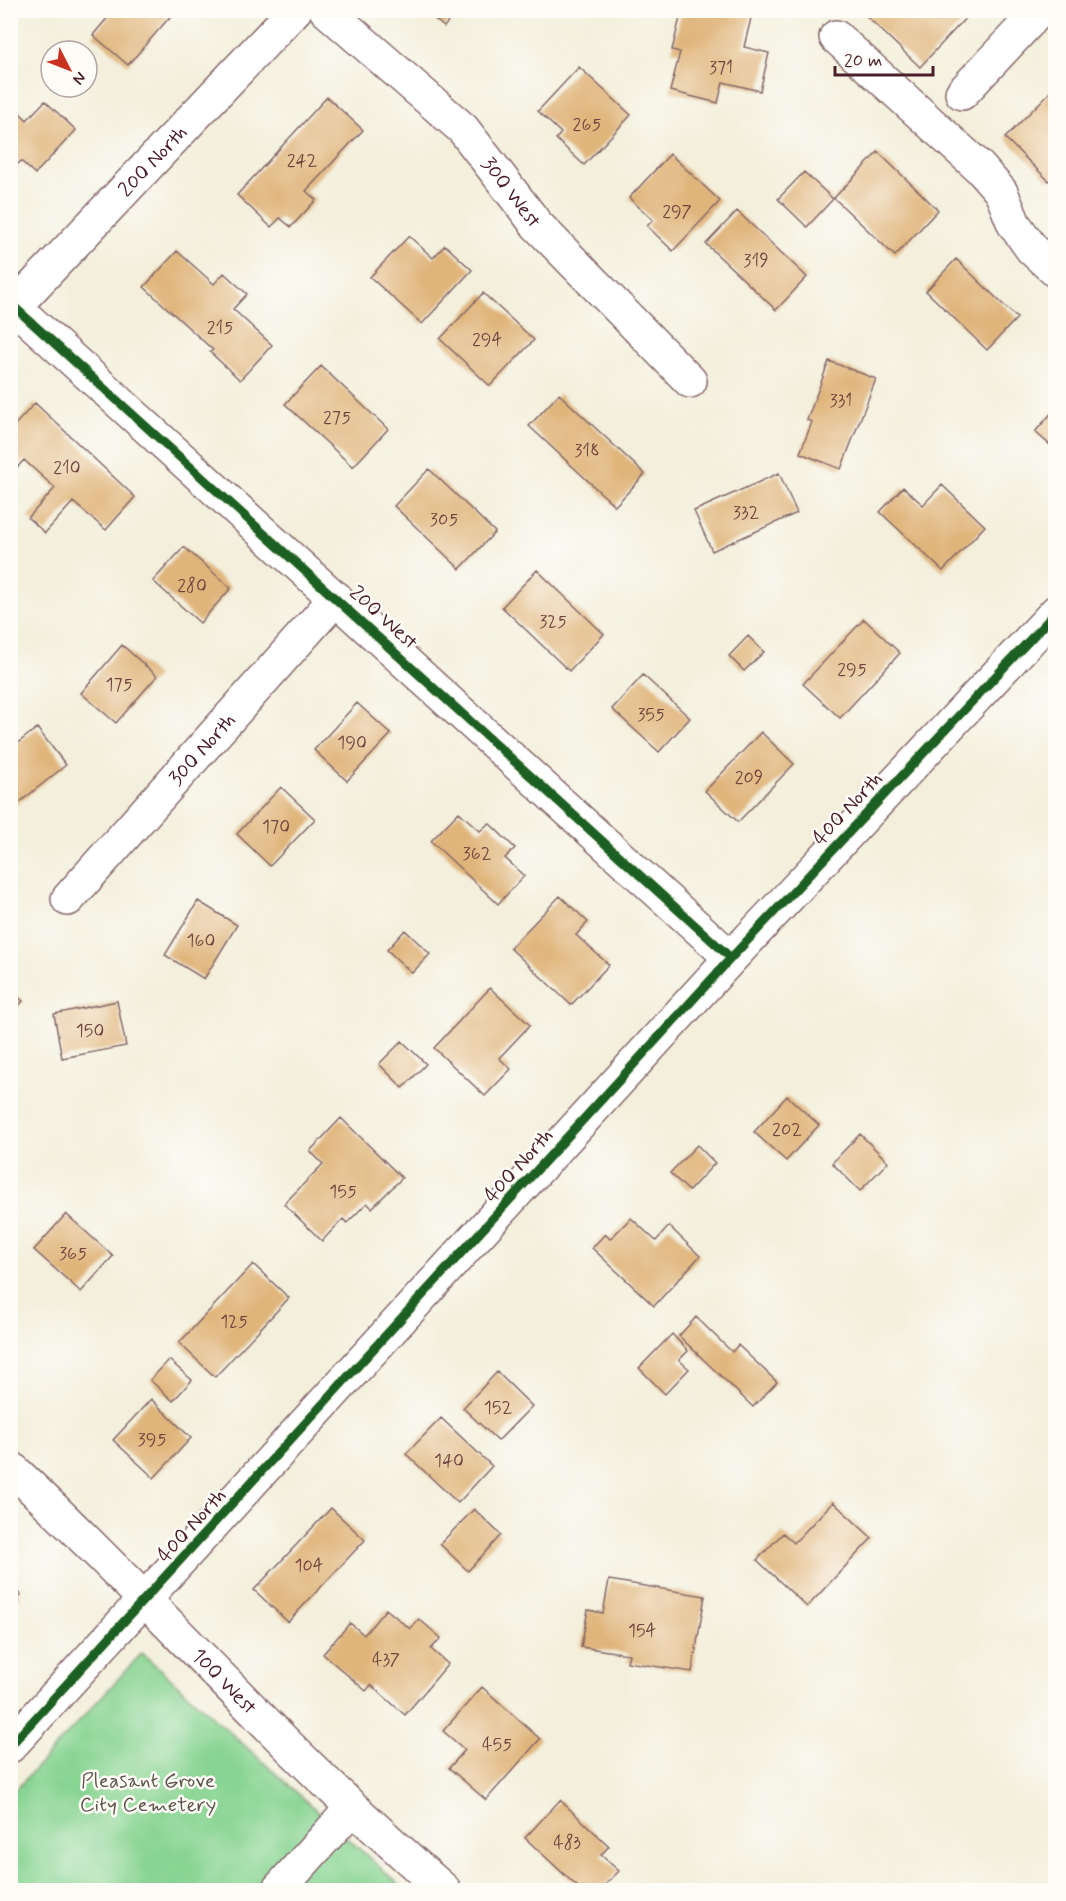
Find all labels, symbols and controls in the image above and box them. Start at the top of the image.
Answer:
north arrow [39,39,99,99]
scale bar [835,39,932,77]
text: 20 m [844,49,882,73]
house number: 371 [709,56,733,80]
text: N [68,67,90,89]
house number: 265 [573,113,601,137]
street label: 200 North [112,119,194,203]
house number: 242 [287,149,318,173]
street label: 300 West [474,151,547,234]
house number: 297 [662,200,692,224]
house number: 319 [743,249,769,273]
house number: 215 [207,316,233,340]
house number: 294 [472,328,502,352]
house number: 331 [830,389,852,413]
house number: 275 [323,406,351,430]
house number: 318 [574,439,600,463]
house number: 210 [53,456,81,480]
house number: 332 [733,501,760,525]
house number: 305 [430,508,458,532]
house number: 280 [177,574,207,598]
street label: 200 West [343,579,424,656]
house number: 325 [539,610,567,634]
house number: 295 [837,658,867,682]
house number: 175 [105,673,133,697]
house number: 355 [637,703,665,727]
street label: 300 North [163,707,242,792]
house number: 190 [337,731,367,755]
house number: 209 [735,766,763,790]
street label: 400 North [806,766,889,852]
house number: 170 [262,815,290,839]
house number: 362 [463,842,492,866]
house number: 160 [187,929,215,953]
house number: 150 [76,1019,104,1043]
house number: 202 [772,1118,802,1142]
street label: 400 North [478,1122,560,1209]
house number: 155 [329,1180,357,1204]
house number: 365 [59,1242,87,1266]
house number: 125 [220,1310,248,1334]
house number: 152 [484,1396,512,1420]
house number: 395 [138,1428,166,1452]
house number: 140 [434,1449,464,1473]
street label: 400 North [151,1482,233,1569]
house number: 104 [295,1554,324,1578]
house number: 154 [628,1619,657,1643]
street label: 100 West [185,1642,263,1721]
house number: 437 [372,1648,400,1672]
house number: 455 [482,1733,512,1757]
park label: Pleasant Grove City Cemetery [80,1767,216,1819]
house number: 483 [553,1831,581,1855]

